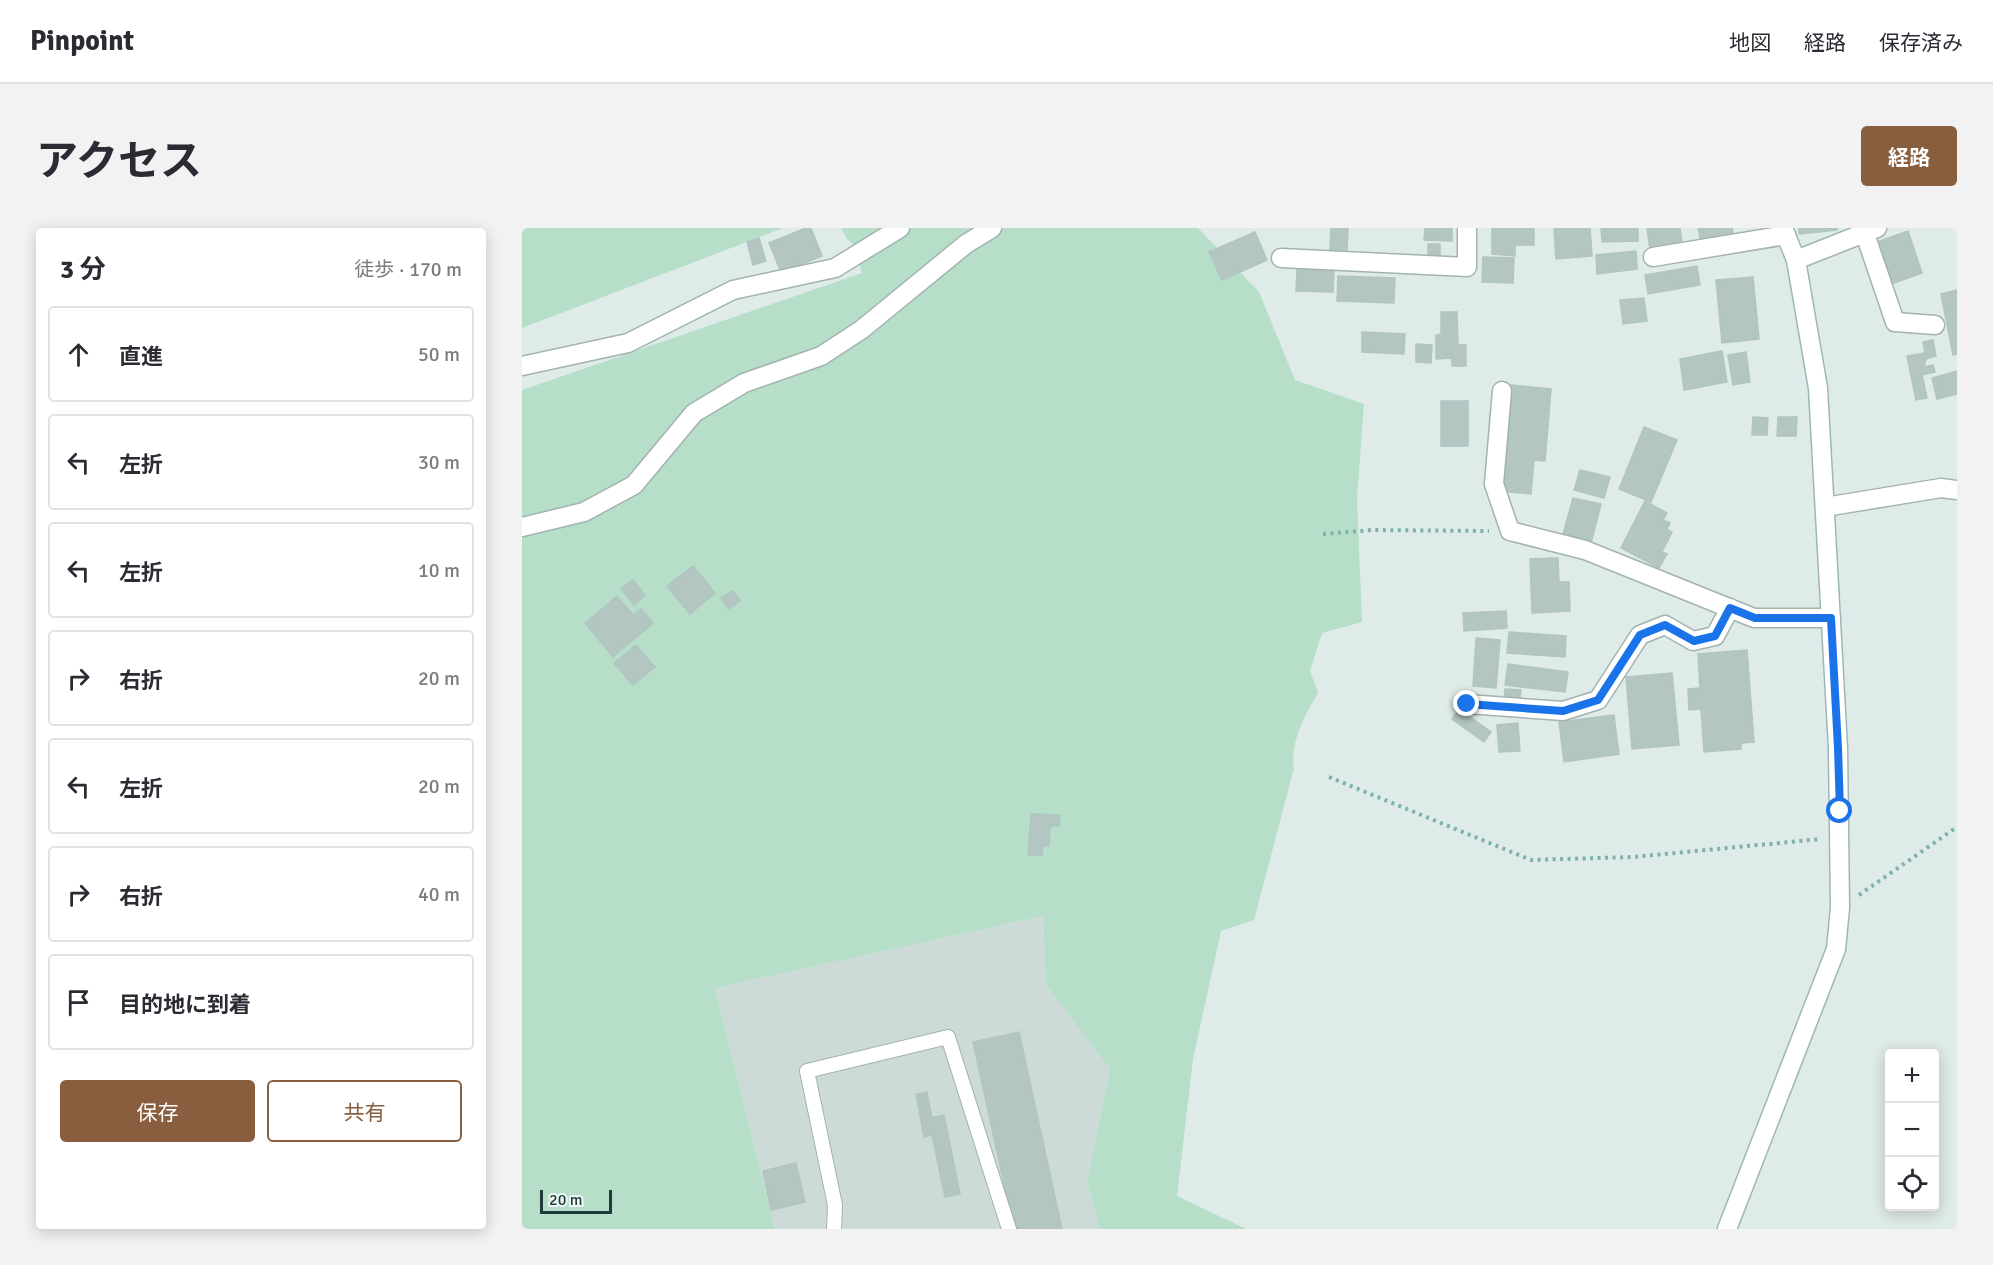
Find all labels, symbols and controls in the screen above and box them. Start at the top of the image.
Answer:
text: Pinpoint [30,24,134,58]
text: 地図 [1729,30,1771,56]
text: 経路 [1804,30,1846,56]
text: 保存済み [1879,30,1963,56]
button: 経路 [1861,126,1957,186]
text: アクセス [36,136,202,187]
text: 3 分 [60,254,106,286]
text: 徒歩 · 170 m [354,257,462,282]
icon: ahead [62,338,95,371]
text: 50 m [418,342,460,367]
text: 直進 [119,343,163,370]
icon: left [62,446,95,479]
text: 30 m [418,450,460,475]
text: 左折 [119,451,163,478]
icon: left [62,554,95,587]
text: 10 m [418,558,460,583]
text: 左折 [119,559,163,586]
icon: right [62,662,95,695]
text: 20 m [418,666,460,691]
text: 右折 [119,667,163,694]
route end [1453,690,1479,716]
icon: left [62,770,95,803]
text: 20 m [418,774,460,799]
text: 左折 [119,775,163,802]
route start [1826,797,1852,823]
icon: right [62,878,95,911]
text: 40 m [418,882,460,907]
text: 右折 [119,883,163,910]
icon: arrive [62,986,95,1019]
text: 目的地に到着 [119,991,251,1018]
map controls [1885,1049,1939,1211]
button: + [1885,1049,1939,1103]
button: 保存 [60,1080,255,1142]
button: 共有 [267,1080,462,1142]
button: − [1885,1103,1939,1157]
button: locate [1885,1157,1939,1211]
scale bar [540,1187,612,1214]
text: 20 m [549,1190,583,1210]

